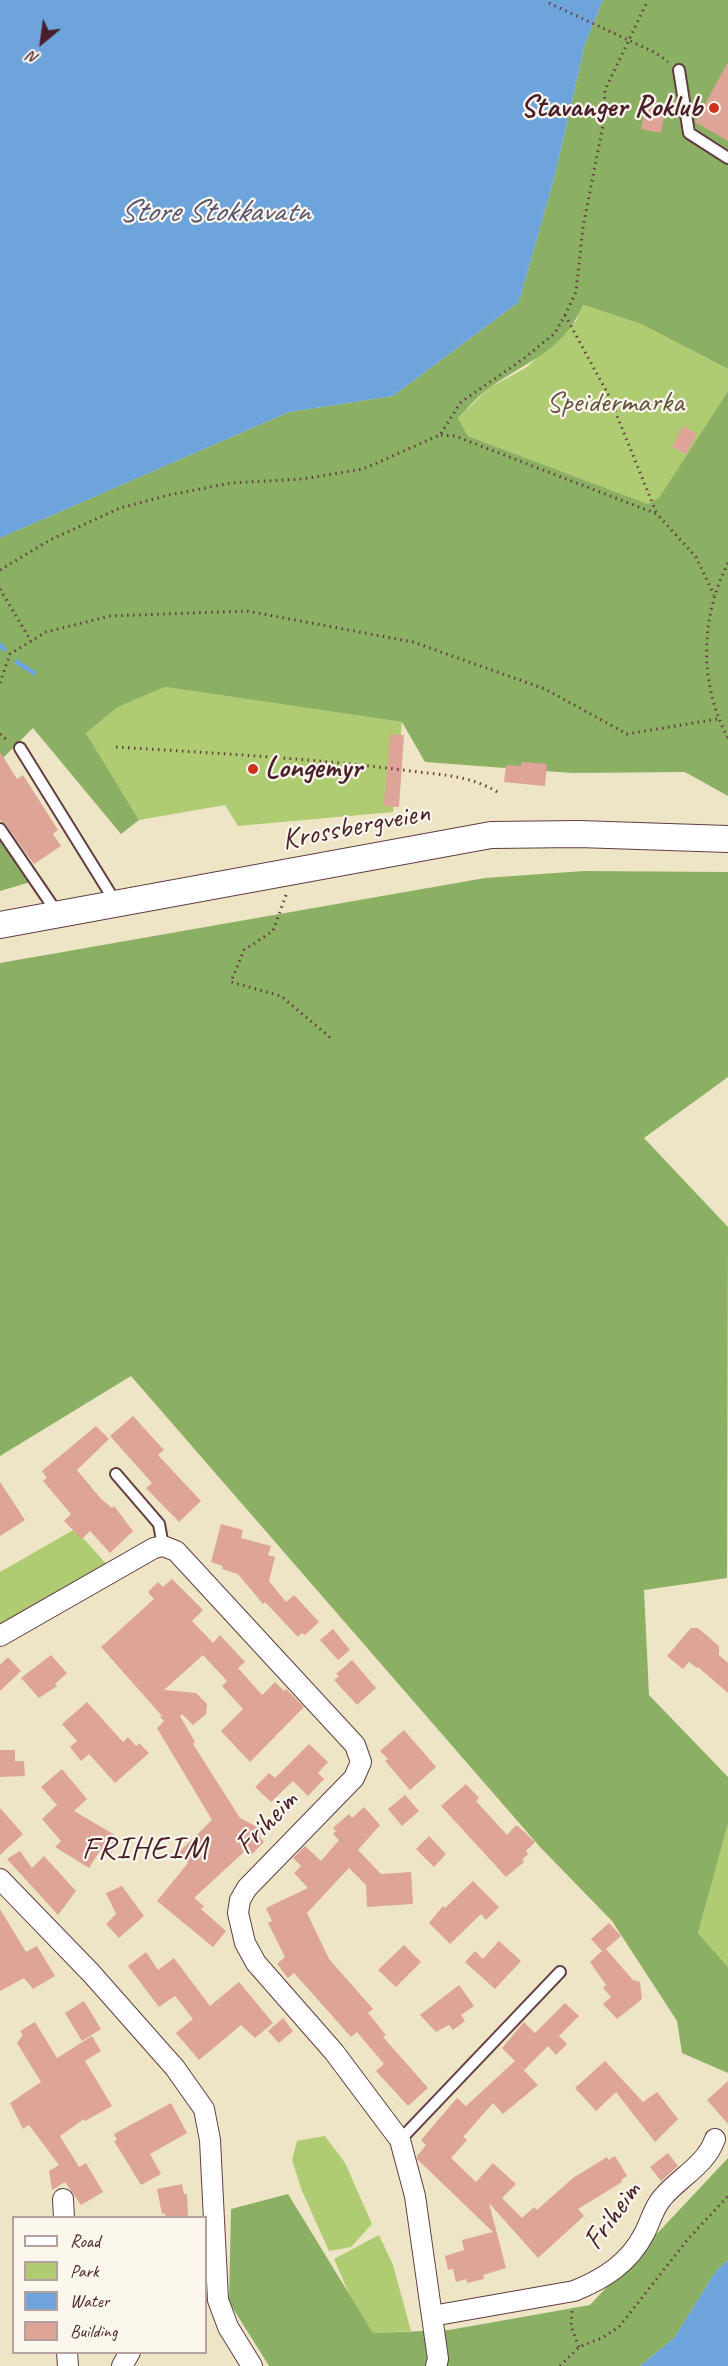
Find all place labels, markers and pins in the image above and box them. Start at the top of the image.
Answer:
place label: Stavanger Roklub [520,90,702,126]
marker: Stavanger Roklub [707,101,721,115]
place label: Longemyr [265,751,361,787]
marker: Longemyr [246,762,260,776]

